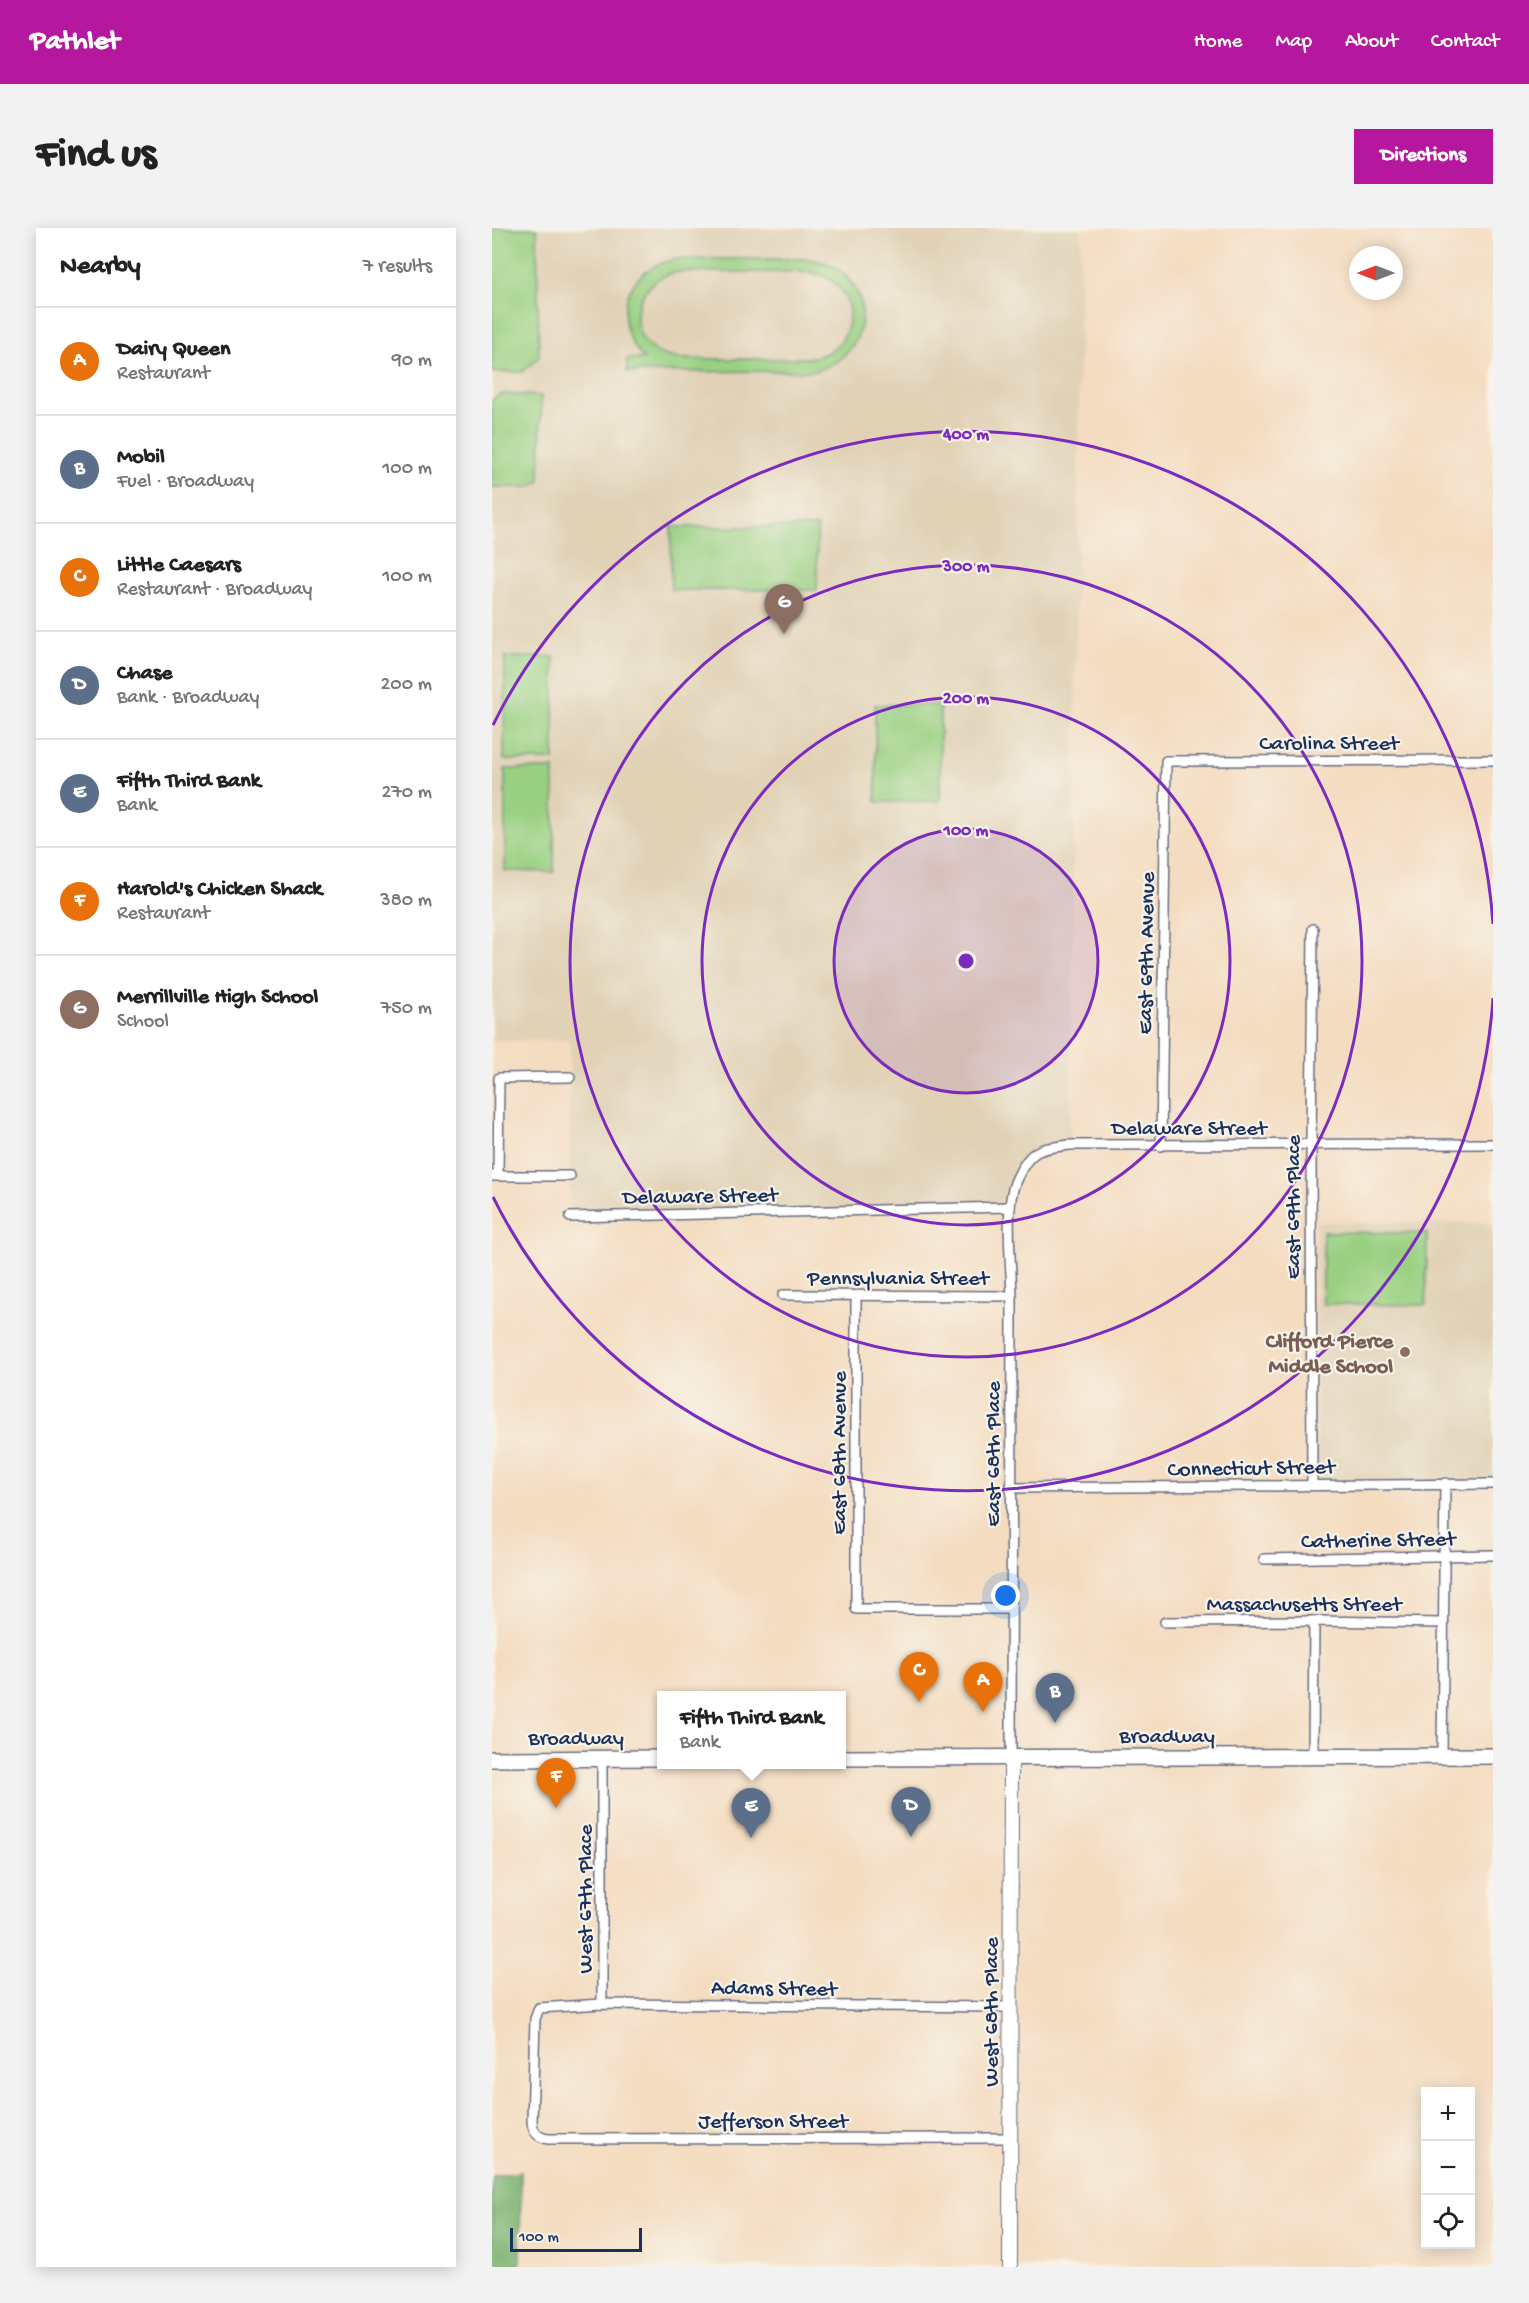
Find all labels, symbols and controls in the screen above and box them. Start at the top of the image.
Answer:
text: Pathlet [30,26,120,59]
text: Home [1194,30,1242,55]
text: Map [1275,30,1312,55]
text: About [1345,30,1398,55]
text: Contact [1431,30,1499,55]
button: Directions [1354,129,1493,184]
text: Find us [36,132,156,181]
north arrow [1349,246,1403,300]
text: Nearby [60,252,141,283]
text: 7 results [363,256,432,279]
text: Dairy Queen [117,337,230,363]
text: A [74,350,85,373]
text: 90 m [392,350,432,373]
text: Restaurant [117,363,210,386]
text: 400 m [942,425,989,446]
text: Mobil [117,445,165,471]
text: B [74,458,85,481]
text: 100 m [382,458,432,481]
text: Fuel · Broadway [117,471,254,494]
text: Little Caesars [117,553,241,579]
text: 300 m [942,557,990,578]
text: C [74,566,85,589]
text: 100 m [382,566,432,589]
text: Restaurant · Broadway [117,579,312,602]
pin: G [764,584,804,634]
text: Chase [117,661,172,687]
text: D [73,674,86,697]
text: 200 m [381,674,432,697]
text: Bank · Broadway [117,687,259,710]
text: 200 m [943,689,989,710]
street label: Carolina Street [1259,732,1401,758]
text: Fifth Third Bank [117,769,260,795]
text: E [73,782,86,805]
text: 270 m [382,782,432,805]
text: Bank [117,795,157,818]
text: 100 m [943,821,989,842]
street label: East 69th Avenue [1134,871,1162,1035]
text: Harold's Chicken Shack [117,877,322,903]
text: F [74,890,85,913]
text: 380 m [380,890,432,913]
text: Restaurant [117,903,210,926]
centre of rings [956,951,976,971]
text: Merrillville High School [117,985,318,1011]
text: G [73,998,86,1021]
text: 750 m [381,998,432,1021]
text: School [117,1011,169,1034]
street label: Delaware Street [1109,1117,1269,1143]
street label: East 69th Place [1282,1134,1308,1279]
street label: Delaware Street [620,1184,780,1212]
street label: Pennsylvania Street [806,1267,991,1293]
place label: Clifford Pierce Middle School [1265,1330,1394,1381]
marker: Clifford Pierce Middle School [1398,1345,1412,1359]
street label: East 68th Avenue [828,1371,854,1535]
street label: East 68th Place [982,1381,1008,1527]
street label: Connecticut Street [1167,1456,1337,1484]
street label: Catherine Street [1301,1528,1458,1556]
your location [991,1581,1020,1610]
street label: Massachusetts Street [1207,1593,1403,1619]
pin: C [900,1652,938,1702]
pin: A [964,1662,1002,1712]
pin: B [1036,1674,1074,1723]
popup [657,1691,846,1769]
text: Fifth Third Bank [680,1706,823,1732]
street label: Broadway [1118,1725,1215,1751]
street label: Broadway [527,1727,624,1753]
text: Bank [680,1732,720,1755]
pin: F [536,1758,576,1808]
pin: E [732,1788,770,1838]
pin: D [892,1788,930,1837]
street label: West 67th Place [574,1824,600,1973]
street label: West 68th Place [980,1937,1006,2087]
street label: Adams Street [711,1976,839,2004]
map controls [1421,2087,1475,2249]
button: + [1421,2087,1475,2141]
street label: Jefferson Street [698,2110,850,2136]
button: − [1421,2141,1475,2195]
button: locate [1421,2195,1475,2249]
scale bar [510,2225,642,2252]
text: 100 m [519,2229,559,2248]

